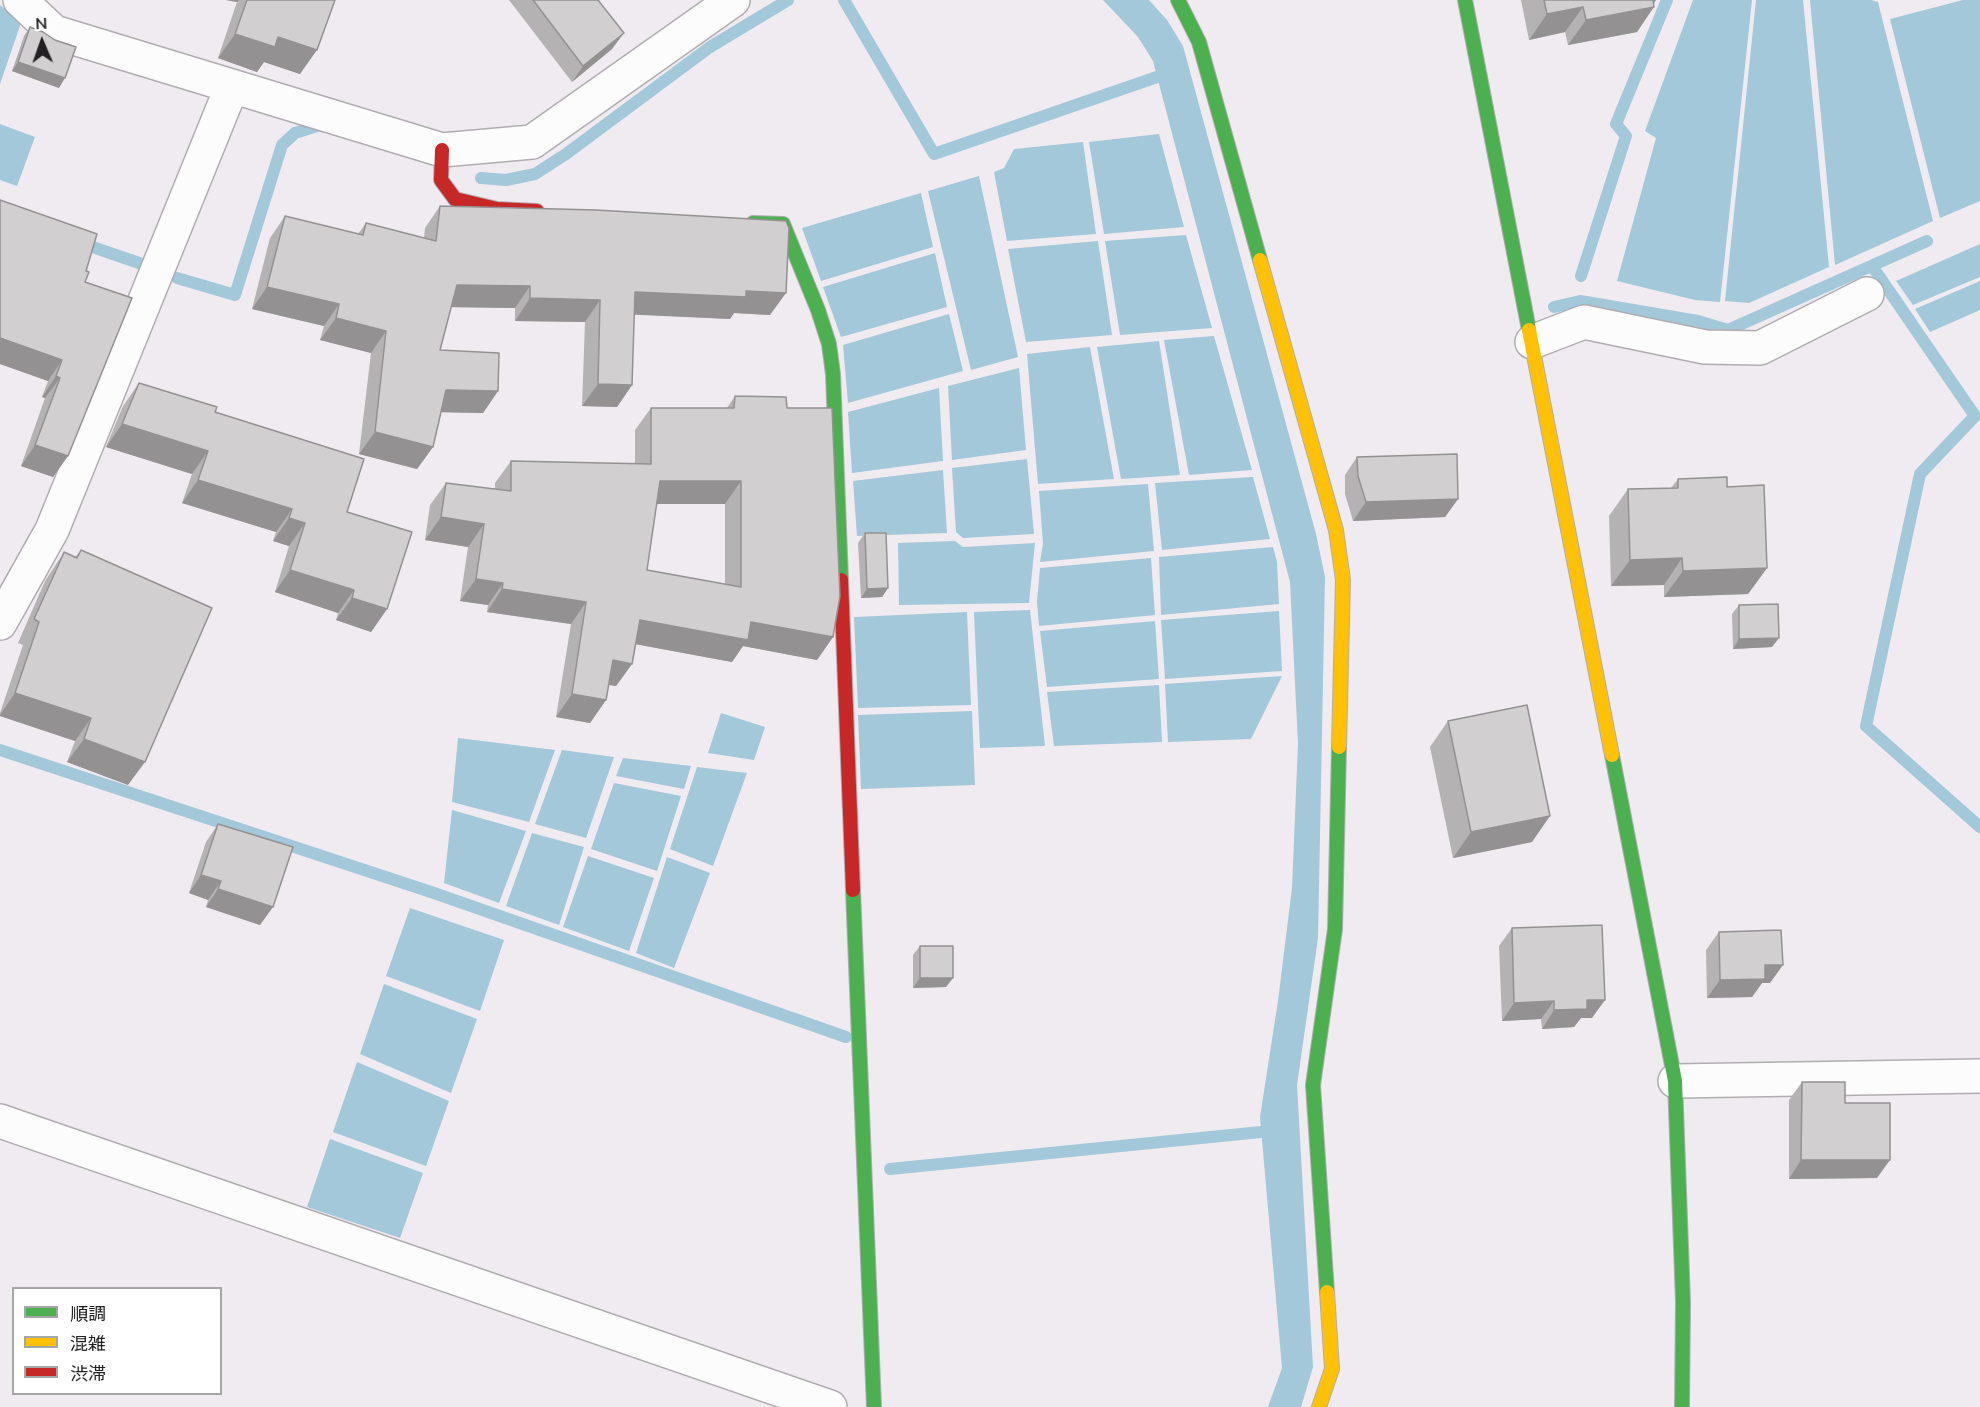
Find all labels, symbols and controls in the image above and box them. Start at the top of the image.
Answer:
north arrow [12,12,72,72]
text: N [35,13,48,35]
legend [12,1287,222,1395]
text: 順調 [70,1302,106,1326]
text: 混雑 [70,1332,106,1356]
text: 渋滞 [70,1362,106,1386]

